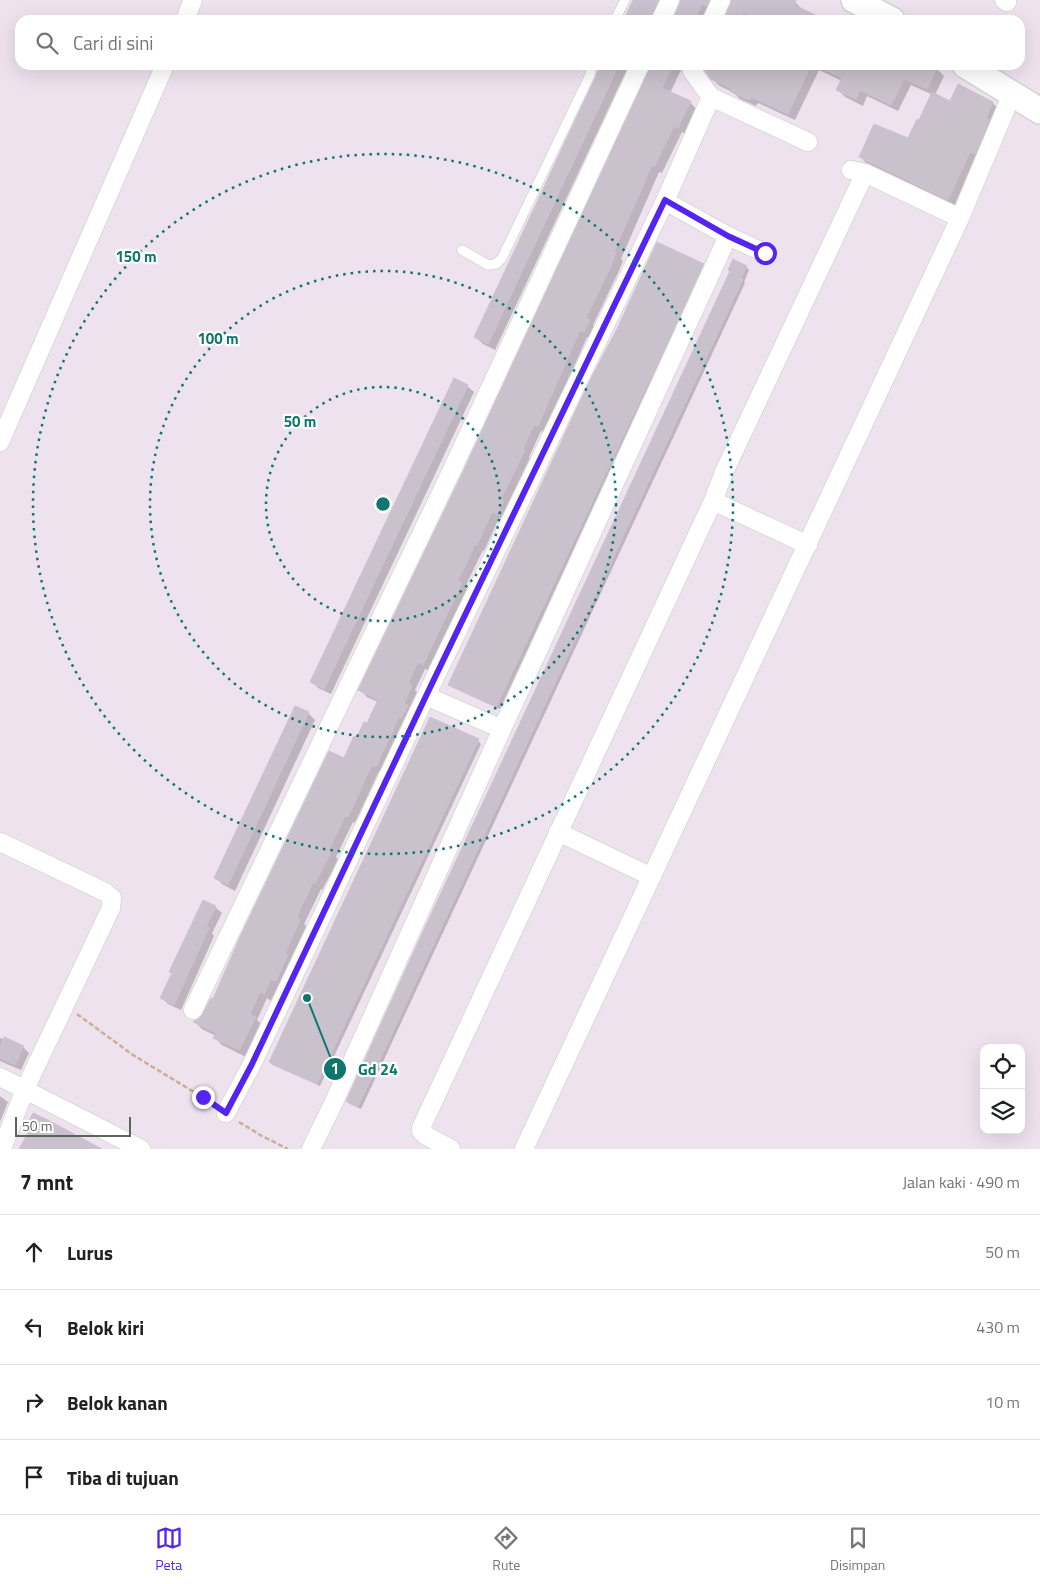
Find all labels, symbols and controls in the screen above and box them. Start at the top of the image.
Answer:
search box [15,15,1025,70]
text: Cari di sini [73,28,154,57]
icon: search [33,29,61,57]
route start [754,242,777,265]
text: 150 m [115,245,157,268]
text: 100 m [197,327,239,350]
text: 50 m [284,410,316,433]
centre of rings [374,495,392,513]
map controls [980,1044,1025,1134]
button: locate [980,1044,1025,1089]
callout: Gd 24 [323,1054,408,1085]
text: 1 [331,1057,339,1080]
text: Gd 24 [358,1057,398,1081]
route end [192,1086,215,1109]
button: layers [980,1089,1025,1134]
scale bar [15,1114,131,1137]
text: 50 m [22,1115,52,1136]
text: 7 mnt [20,1166,73,1198]
text: Jalan kaki · 490 m [902,1170,1020,1194]
icon: ahead [20,1238,48,1266]
text: Lurus [67,1238,113,1267]
text: 50 m [985,1240,1020,1264]
icon: left [20,1313,48,1341]
text: Belok kiri [67,1313,144,1342]
text: 430 m [976,1315,1020,1339]
icon: right [20,1388,48,1416]
text: Belok kanan [67,1388,168,1417]
text: 10 m [985,1390,1020,1414]
icon: arrive [20,1463,48,1491]
text: Tiba di tujuan [67,1463,179,1492]
tab: Peta [155,1524,183,1575]
tab: Rute [492,1524,520,1575]
tab: Disimpan [830,1524,885,1575]

